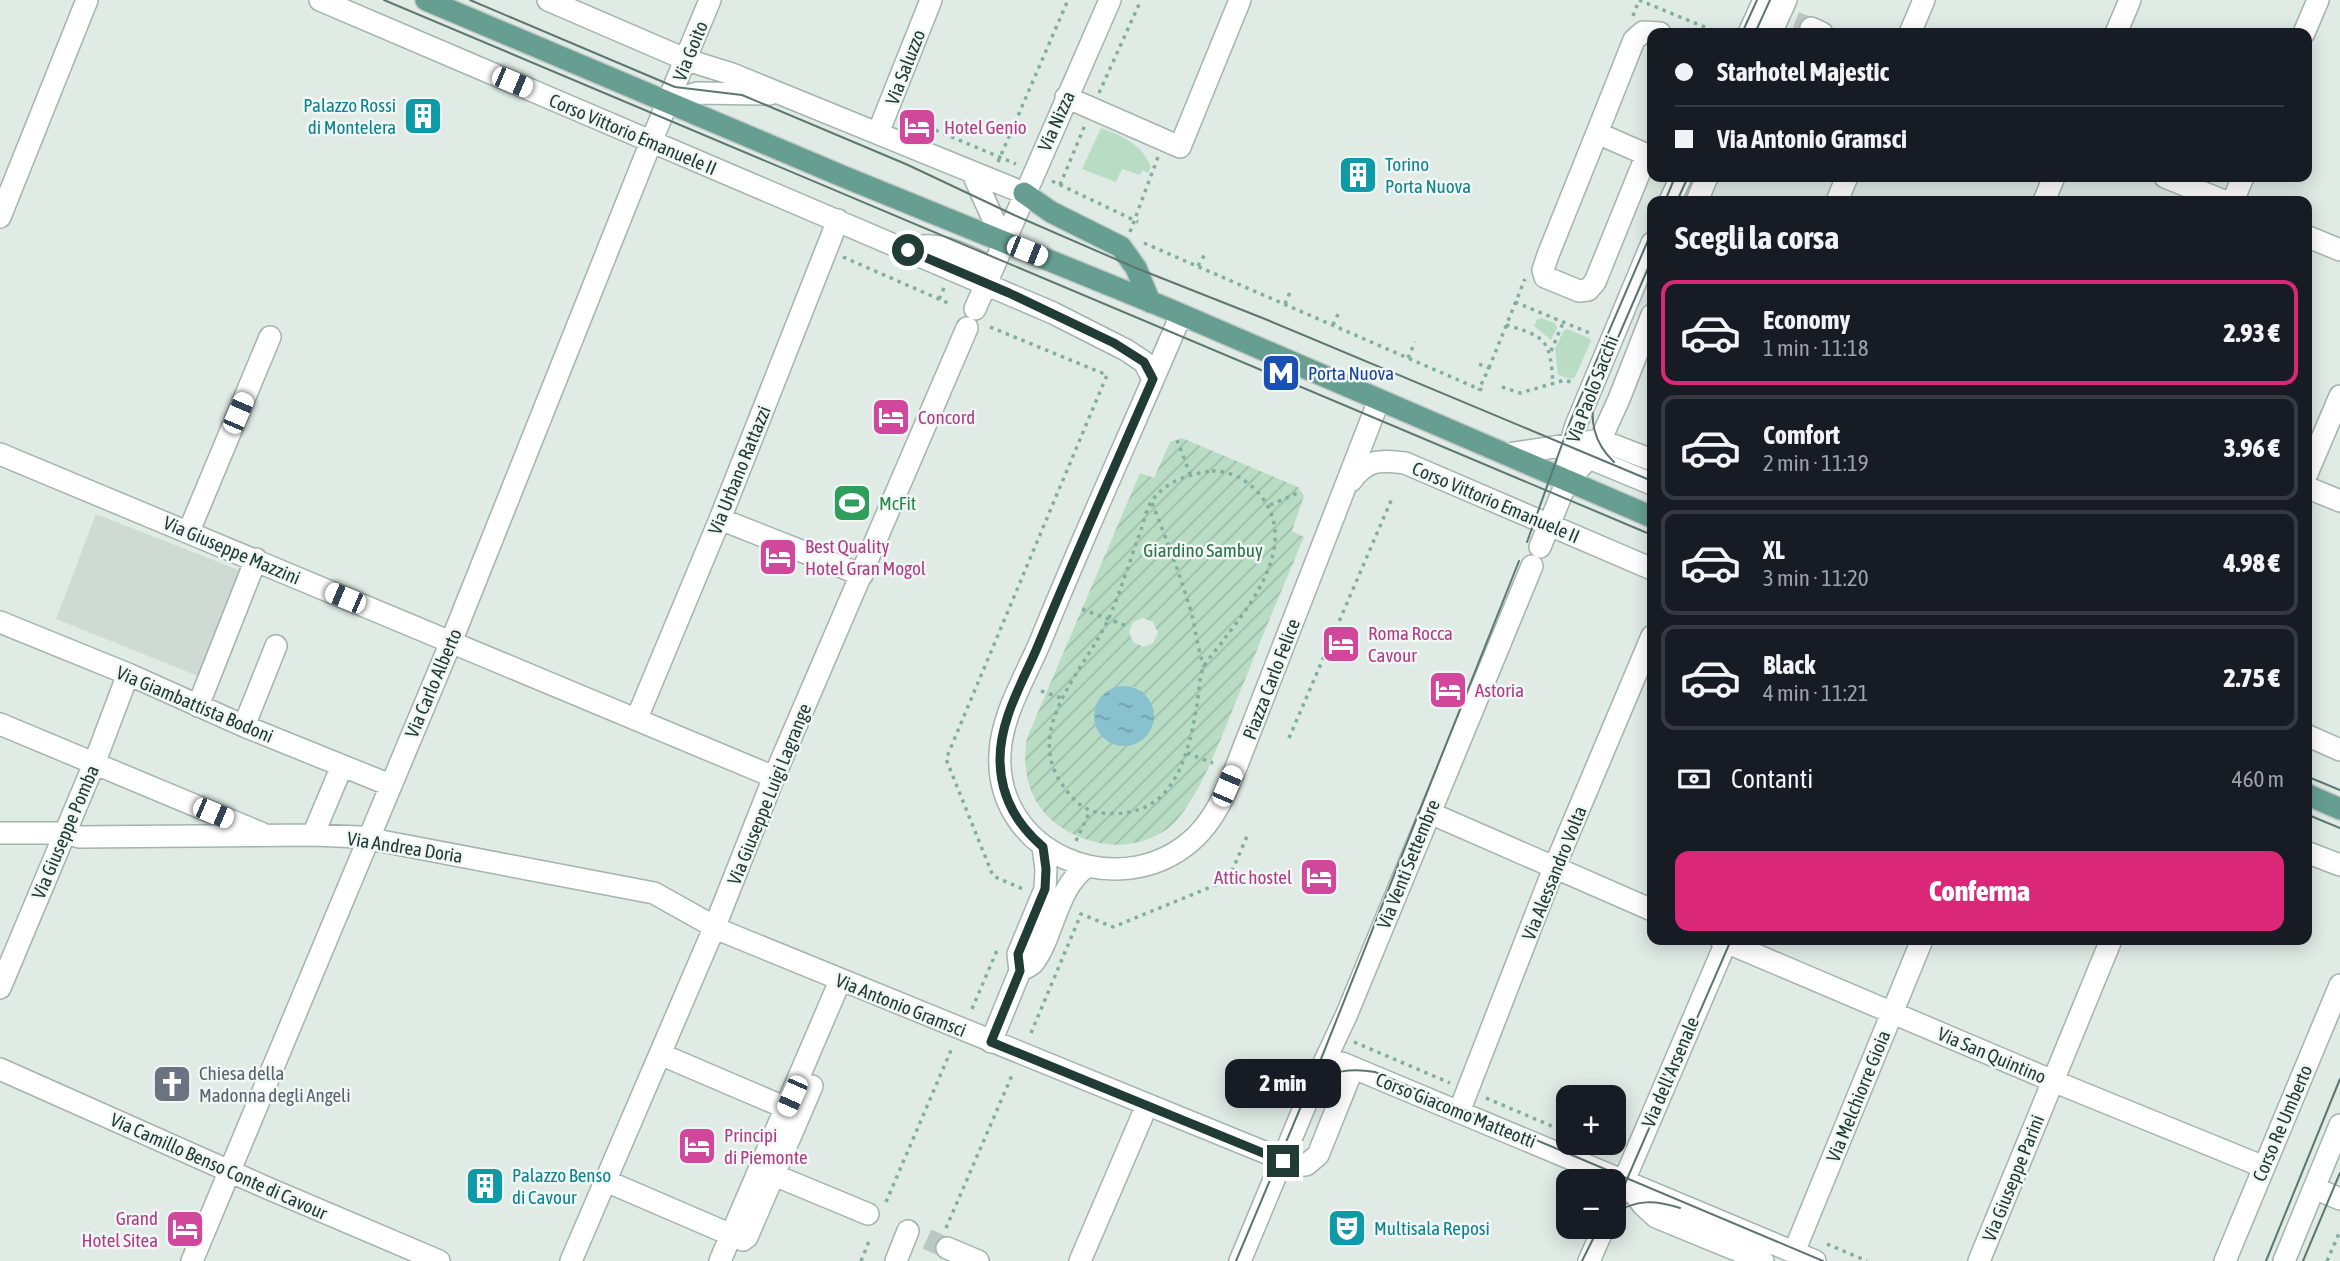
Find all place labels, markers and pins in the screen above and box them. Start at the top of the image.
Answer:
place label: Palazzo Rossi di Montelera [303,94,396,138]
building icon: Palazzo Rossi di Montelera [402,95,444,137]
hotel icon: Hotel Genio [896,106,938,148]
place label: Hotel Genio [944,116,1027,138]
place label: Torino Porta Nuova [1385,153,1471,197]
building icon: Torino Porta Nuova [1337,154,1379,196]
metro station icon: Porta Nuova [1260,352,1302,394]
place label: Porta Nuova [1308,362,1394,384]
hotel icon: Concord [870,396,912,438]
place label: Concord [918,406,975,428]
sports icon: McFit [831,482,873,524]
place label: McFit [879,492,916,514]
place label: Best Quality Hotel Gran Mogol [805,535,926,579]
hotel icon: Best Quality Hotel Gran Mogol [757,536,799,578]
place label: Roma Rocca Cavour [1368,622,1453,666]
hotel icon: Roma Rocca Cavour [1320,623,1362,665]
hotel icon: Astoria [1427,669,1469,711]
place label: Astoria [1475,679,1524,701]
hotel icon: Attic hostel [1298,856,1340,898]
place label: Attic hostel [1214,866,1292,888]
place label: Chiesa della Madonna degli Angeli [199,1062,351,1106]
church icon: Chiesa della Madonna degli Angeli [151,1063,193,1105]
place label: Principi di Piemonte [724,1124,808,1168]
hotel icon: Principi di Piemonte [676,1125,718,1167]
place label: Palazzo Benso di Cavour [512,1164,611,1208]
building icon: Palazzo Benso di Cavour [464,1165,506,1207]
place label: Grand Hotel Sitea [81,1207,158,1251]
theatre icon: Multisala Reposi [1326,1207,1368,1249]
hotel icon: Grand Hotel Sitea [164,1208,206,1250]
place label: Multisala Reposi [1374,1217,1490,1239]

